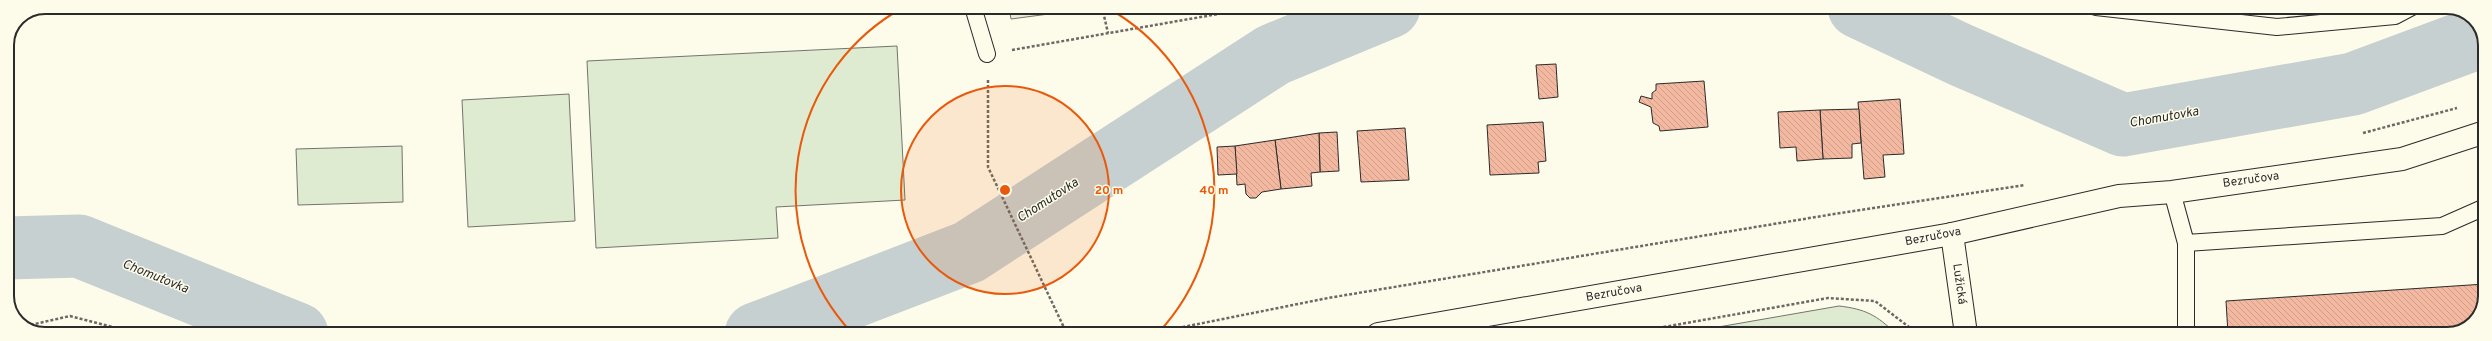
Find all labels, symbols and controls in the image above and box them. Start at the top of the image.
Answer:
water label: Chomutovka [2128,104,2200,132]
street label: Bezručova [2222,168,2280,192]
water label: Chomutovka [1014,175,1082,227]
centre of rings [998,183,1012,197]
text: 20 m [1095,183,1123,199]
text: 40 m [1199,183,1229,199]
street label: Bezručova [1904,224,1962,250]
water label: Chomutovka [120,256,191,298]
street label: Lužická [1948,262,1970,306]
street label: Bezručova [1585,280,1643,306]

